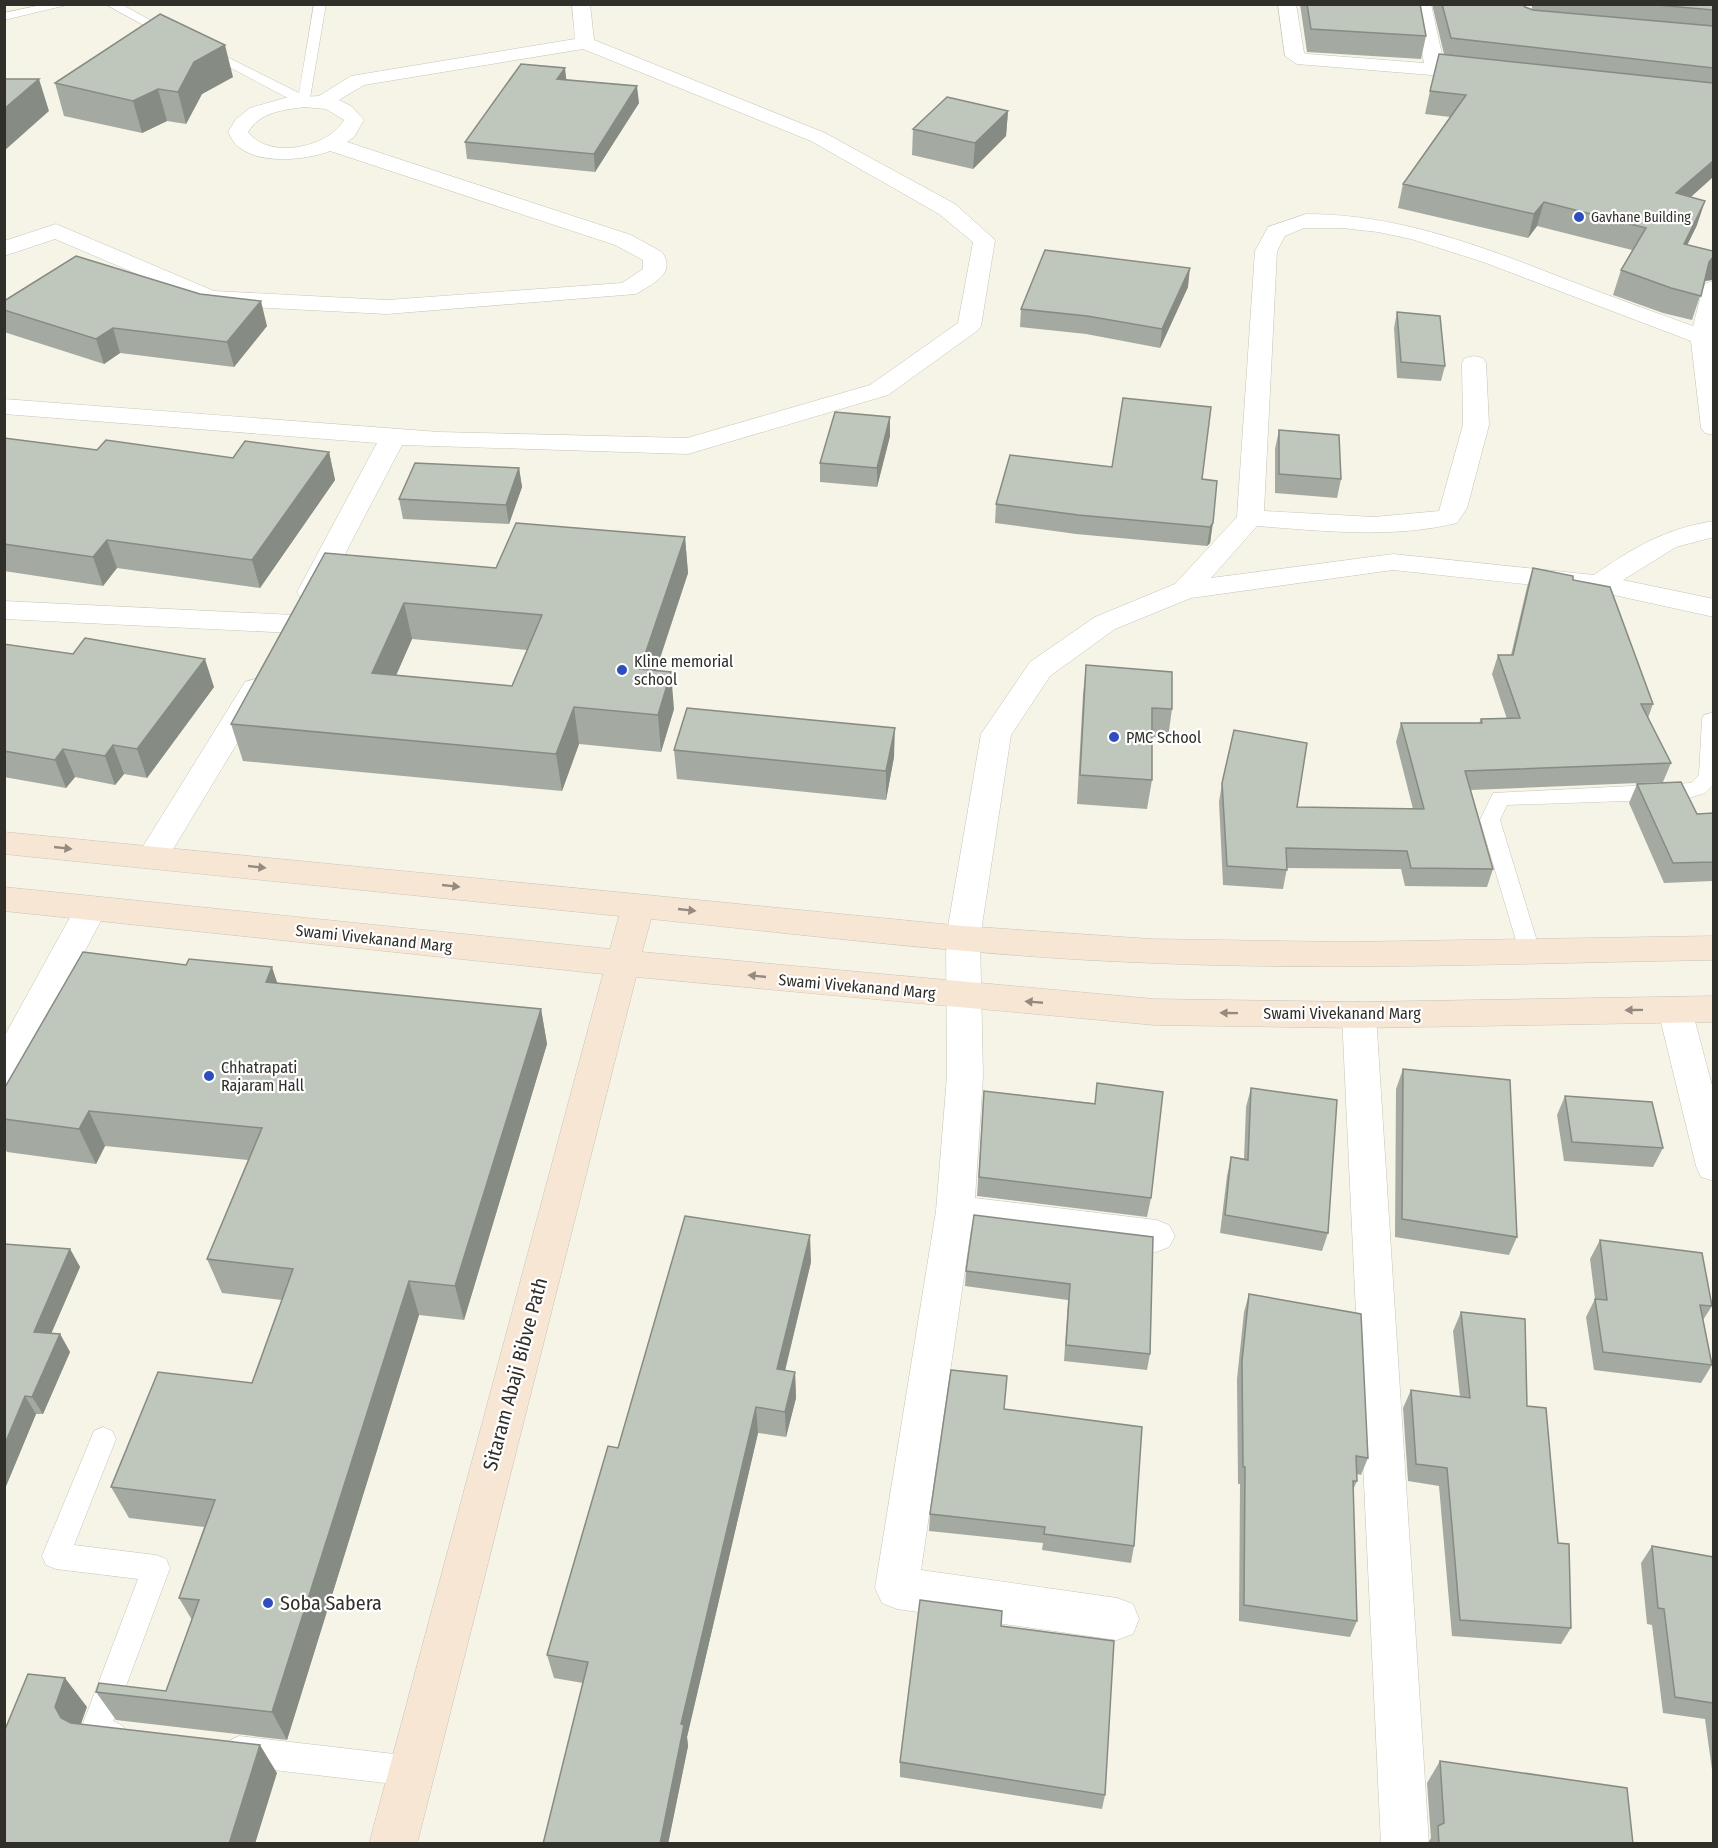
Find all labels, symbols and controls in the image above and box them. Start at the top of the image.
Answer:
place label: Gavhane Building [1591,209,1691,226]
marker: Gavhane Building [1572,210,1586,224]
place label: Kline memorial school [634,652,733,689]
marker: Kline memorial school [615,663,629,677]
place label: PMC School [1126,728,1201,747]
marker: PMC School [1107,730,1121,744]
one-way arrow [53,843,72,853]
one-way arrow [247,862,266,872]
one-way arrow [441,881,460,891]
one-way arrow [677,905,696,915]
street label: Swami Vivekanand Marg [295,921,454,956]
street label: Swami Vivekanand Marg [778,970,937,1003]
one-way arrow [747,971,766,981]
one-way arrow [1025,997,1044,1007]
street label: Swami Vivekanand Marg [1263,1004,1421,1023]
one-way arrow [1625,1006,1644,1015]
one-way arrow [1220,1008,1239,1018]
place label: Chhatrapati Rajaram Hall [221,1058,304,1095]
marker: Chhatrapati Rajaram Hall [202,1069,216,1083]
street label: Sitaram Abaji Bibve Path [478,1275,552,1473]
place label: Soba Sabera [280,1591,382,1615]
marker: Soba Sabera [261,1596,275,1610]

